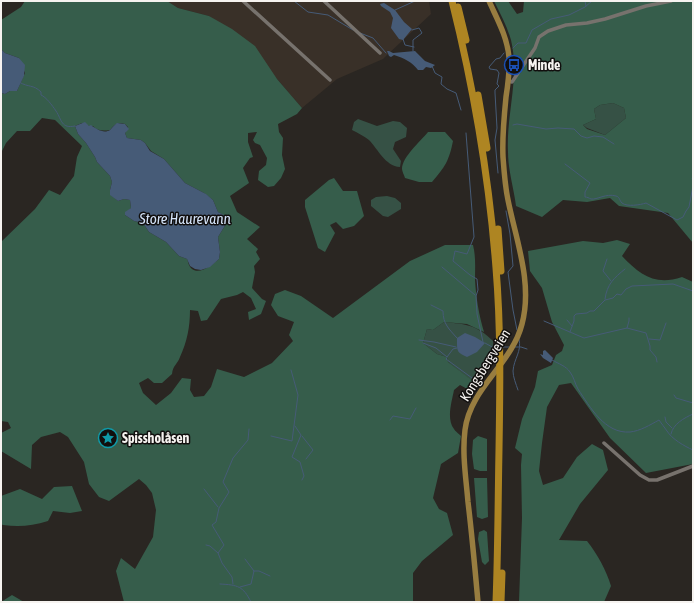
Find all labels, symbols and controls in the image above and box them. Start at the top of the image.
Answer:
bus stop icon: Minde [503,54,525,76]
place label: Minde [528,57,560,73]
water label: Store Haurevann [138,210,231,227]
street label: Kongsbergveien [456,326,514,404]
place icon: Spissholåsen [97,427,119,449]
place label: Spissholåsen [122,430,190,446]

